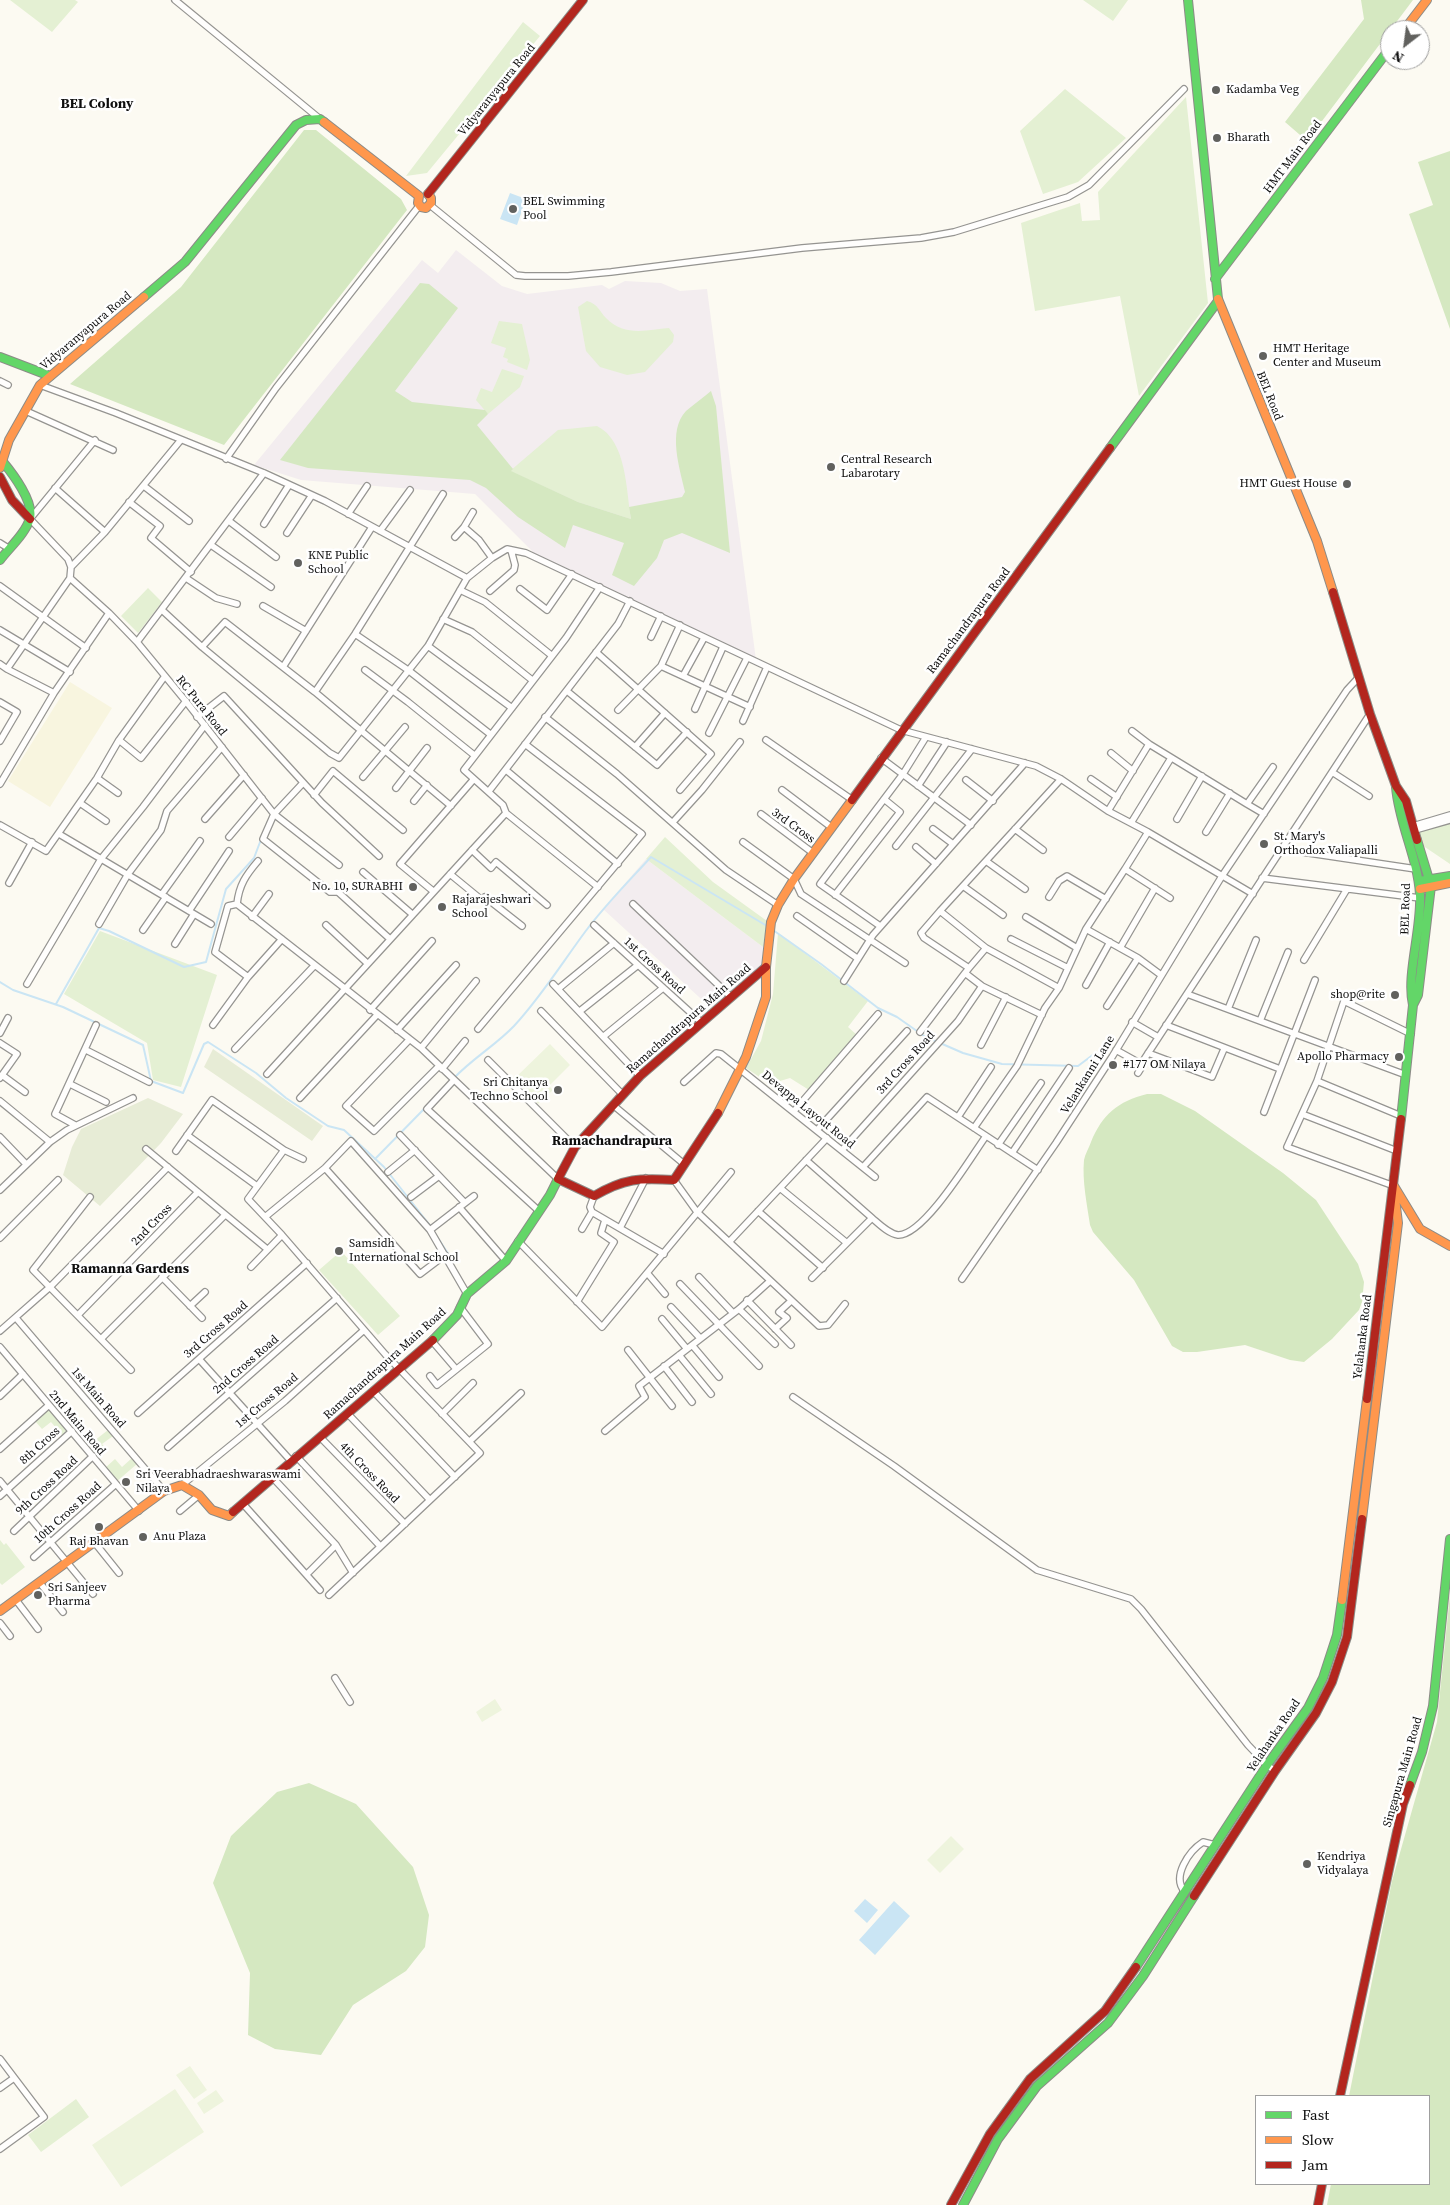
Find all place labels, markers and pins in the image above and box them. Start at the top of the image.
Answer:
place label: Kadamba Veg [1226,83,1299,97]
marker: Kadamba Veg [1210,84,1222,96]
place label: Bharath [1227,131,1270,145]
marker: Bharath [1211,132,1223,144]
place label: BEL Swimming Pool [523,195,605,223]
marker: BEL Swimming Pool [507,203,519,215]
place label: HMT Heritage Center and Museum [1273,342,1381,370]
marker: HMT Heritage Center and Museum [1257,350,1269,362]
place label: Central Research Labarotary [841,453,932,481]
marker: Central Research Labarotary [825,461,837,473]
place label: HMT Guest House [1240,477,1337,491]
marker: HMT Guest House [1341,478,1353,490]
place label: KNE Public School [308,549,369,577]
marker: KNE Public School [292,557,304,569]
place label: St. Mary's Orthodox Valiapalli [1274,830,1378,858]
marker: St. Mary's Orthodox Valiapalli [1258,838,1270,850]
place label: No. 10, SURABHI [312,880,403,894]
marker: No. 10, SURABHI [407,881,419,893]
place label: Rajarajeshwari School [452,893,531,921]
marker: Rajarajeshwari School [436,901,448,913]
place label: shop@rite [1331,988,1385,1002]
marker: shop@rite [1389,989,1401,1001]
place label: Apollo Pharmacy [1297,1050,1389,1064]
marker: Apollo Pharmacy [1393,1051,1405,1063]
place label: #177 OM Nilaya [1123,1058,1206,1072]
marker: #177 OM Nilaya [1107,1059,1119,1071]
place label: Sri Chitanya Techno School [470,1076,548,1104]
marker: Sri Chitanya Techno School [552,1084,564,1096]
place label: Samsidh International School [349,1237,459,1265]
marker: Samsidh International School [333,1245,345,1257]
place label: Sri Veerabhadraeshwaraswami Nilaya [136,1468,301,1496]
marker: Sri Veerabhadraeshwaraswami Nilaya [120,1476,132,1488]
marker: Raj Bhavan [93,1521,105,1533]
place label: Anu Plaza [153,1530,206,1544]
marker: Anu Plaza [137,1531,149,1543]
place label: Raj Bhavan [69,1535,129,1549]
place label: Sri Sanjeev Pharma [48,1581,107,1609]
marker: Sri Sanjeev Pharma [32,1589,44,1601]
place label: Kendriya Vidyalaya [1317,1850,1369,1878]
marker: Kendriya Vidyalaya [1301,1858,1313,1870]

